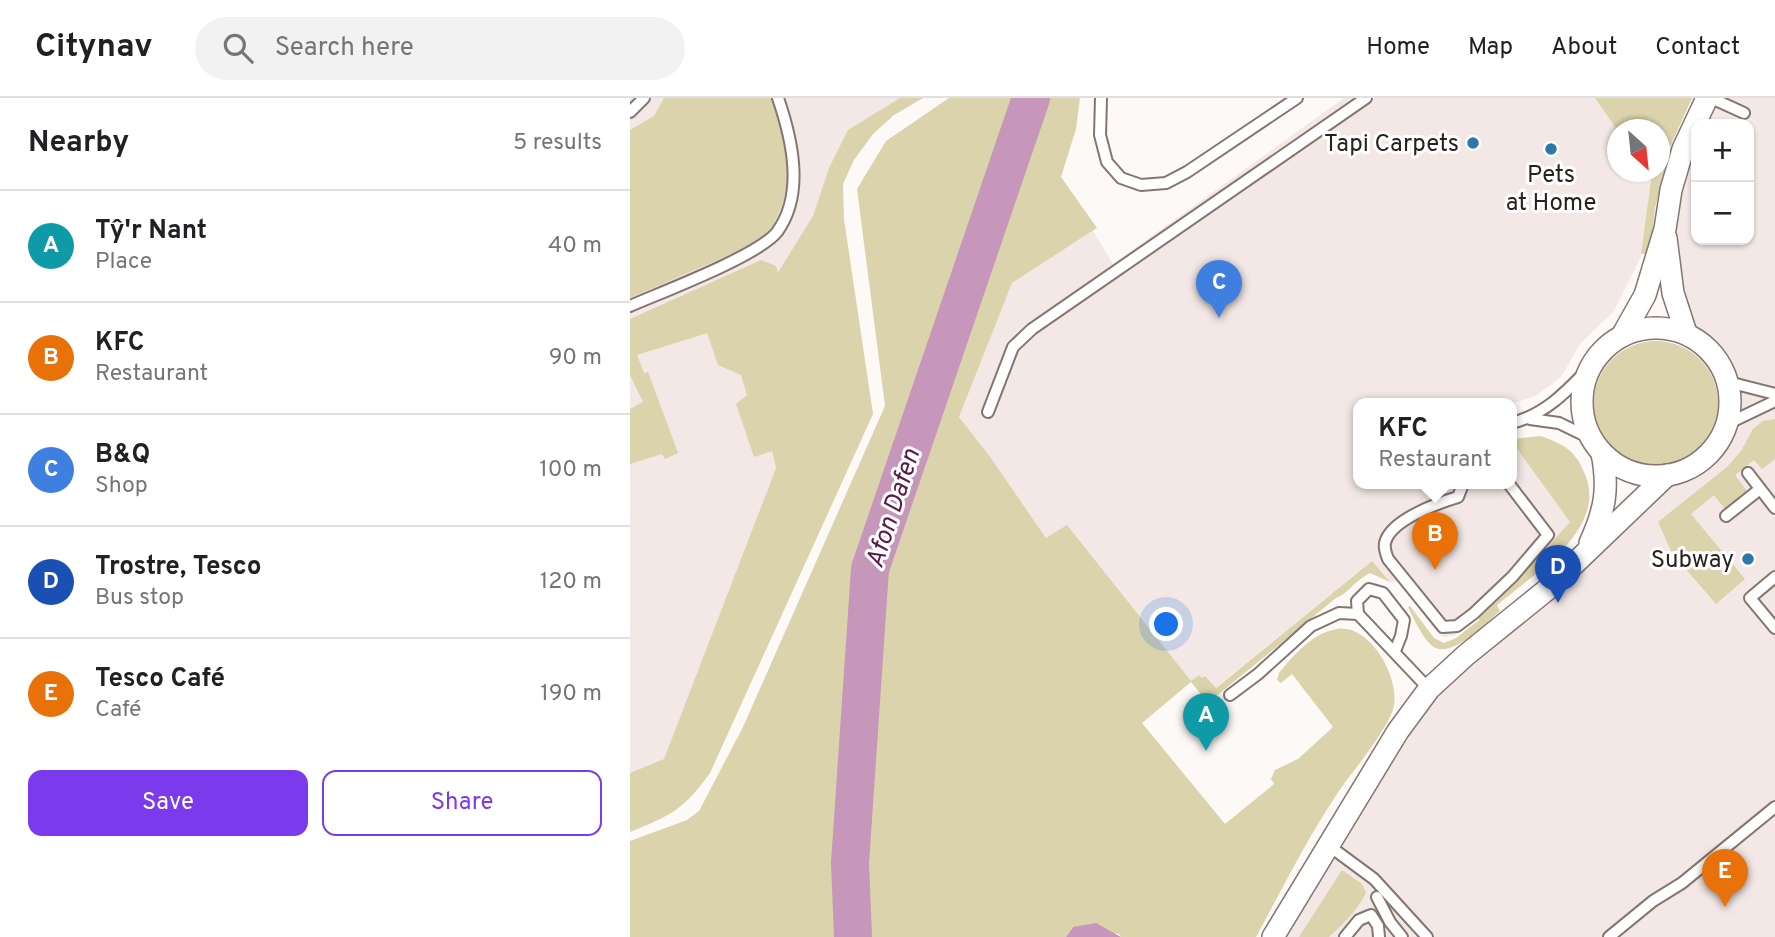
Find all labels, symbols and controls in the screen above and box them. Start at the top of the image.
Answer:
search box [195,17,685,80]
text: Citynav [35,27,153,69]
icon: search [219,29,257,67]
text: Search here [275,32,414,65]
text: Home [1366,33,1430,63]
text: Map [1468,33,1513,63]
text: About [1551,33,1617,63]
text: Contact [1655,33,1740,63]
north arrow [1607,119,1670,182]
map controls [1691,119,1754,245]
button: + [1691,119,1754,182]
text: Nearby [28,125,129,162]
text: 5 results [513,129,602,158]
place label: Tapi Carpets [1324,130,1459,160]
marker: Tapi Carpets [1465,135,1481,151]
marker: Pets at Home [1543,141,1559,157]
place label: Pets at Home [1506,161,1596,219]
button: − [1691,182,1754,245]
text: Tŷ'r Nant [95,215,207,248]
text: A [43,232,59,261]
text: 40 m [548,232,602,261]
text: Place [95,248,152,277]
pin: C [1196,260,1242,318]
text: KFC [95,327,144,360]
text: B [43,344,59,373]
text: 90 m [549,344,602,373]
text: Restaurant [95,360,208,389]
popup [1353,398,1517,489]
text: KFC [1378,413,1428,446]
text: B&Q [95,439,150,472]
water label: Afon Dafen [860,445,929,573]
text: Restaurant [1378,446,1492,475]
text: C [44,456,58,485]
text: 100 m [539,456,602,485]
text: Shop [95,472,148,501]
pin: B [1412,512,1458,570]
pin: D [1535,545,1581,603]
place label: Subway [1651,546,1734,576]
text: Trostre, Tesco [95,551,262,584]
marker: Subway [1740,551,1756,567]
text: D [43,568,59,597]
text: 120 m [540,568,602,597]
text: Bus stop [95,584,184,613]
your location [1149,607,1183,641]
text: Tesco Café [95,663,225,696]
text: E [44,680,58,709]
text: 190 m [540,680,602,709]
pin: A [1183,693,1229,751]
text: Café [95,696,141,725]
button: Save [28,770,308,836]
button: Share [322,770,602,836]
pin: E [1702,849,1748,907]

